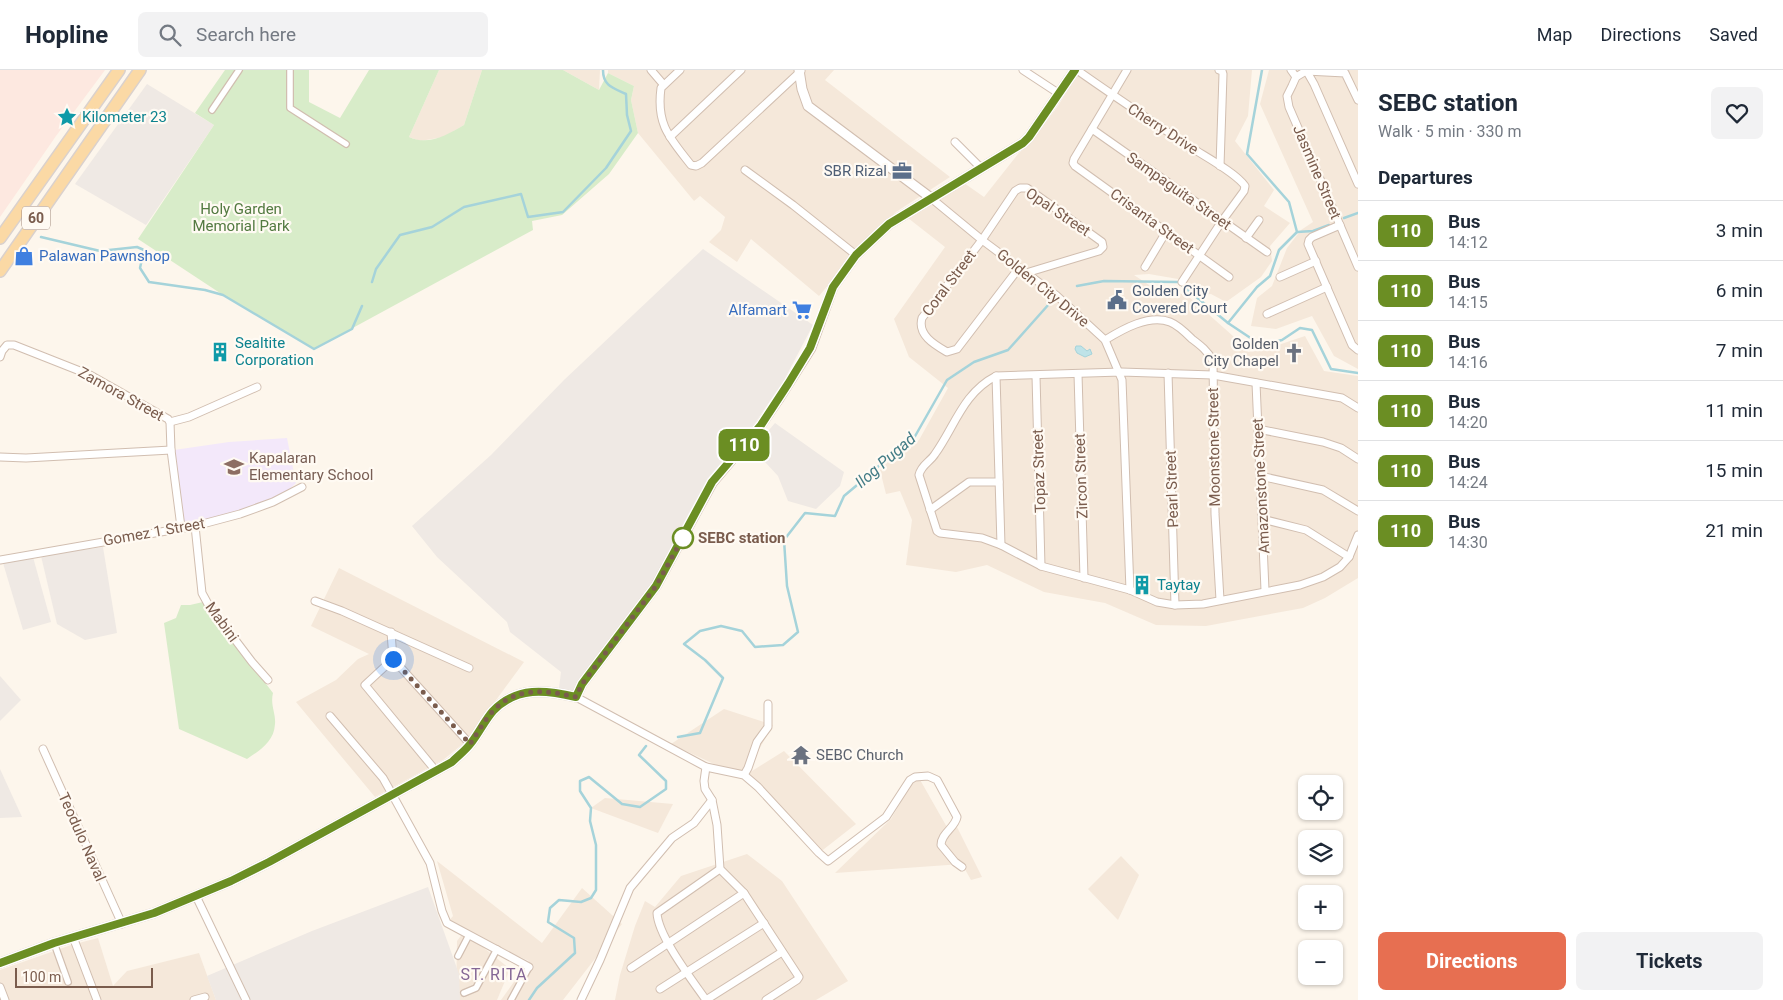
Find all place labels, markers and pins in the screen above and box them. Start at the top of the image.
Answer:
place icon: Kilometer 23 [56,106,78,128]
place label: Kilometer 23 [82,108,167,126]
office icon: SBR Rizal [891,160,913,182]
place label: SBR Rizal [824,162,887,180]
shop icon: Palawan Pawnshop [13,245,35,267]
place label: Palawan Pawnshop [39,247,170,265]
place label: Golden City Covered Court [1132,282,1227,317]
public building icon: Golden City Covered Court [1106,289,1128,311]
supermarket icon: Alfamart [791,299,813,321]
place label: Alfamart [729,301,787,319]
place label: Sealtite Corporation [235,334,314,369]
place label: Golden City Chapel [1204,335,1279,370]
building icon: Sealtite Corporation [209,341,231,363]
church icon: Golden City Chapel [1283,342,1305,364]
place label: Kapalaran Elementary School [249,449,373,484]
school or university icon: Kapalaran Elementary School [223,456,245,478]
marker: SEBC station [672,527,694,549]
place label: SEBC station [698,529,786,547]
building icon: Taytay [1131,574,1153,596]
place label: Taytay [1157,576,1200,594]
temple icon: SEBC Church [790,744,812,766]
place label: SEBC Church [816,746,904,764]

